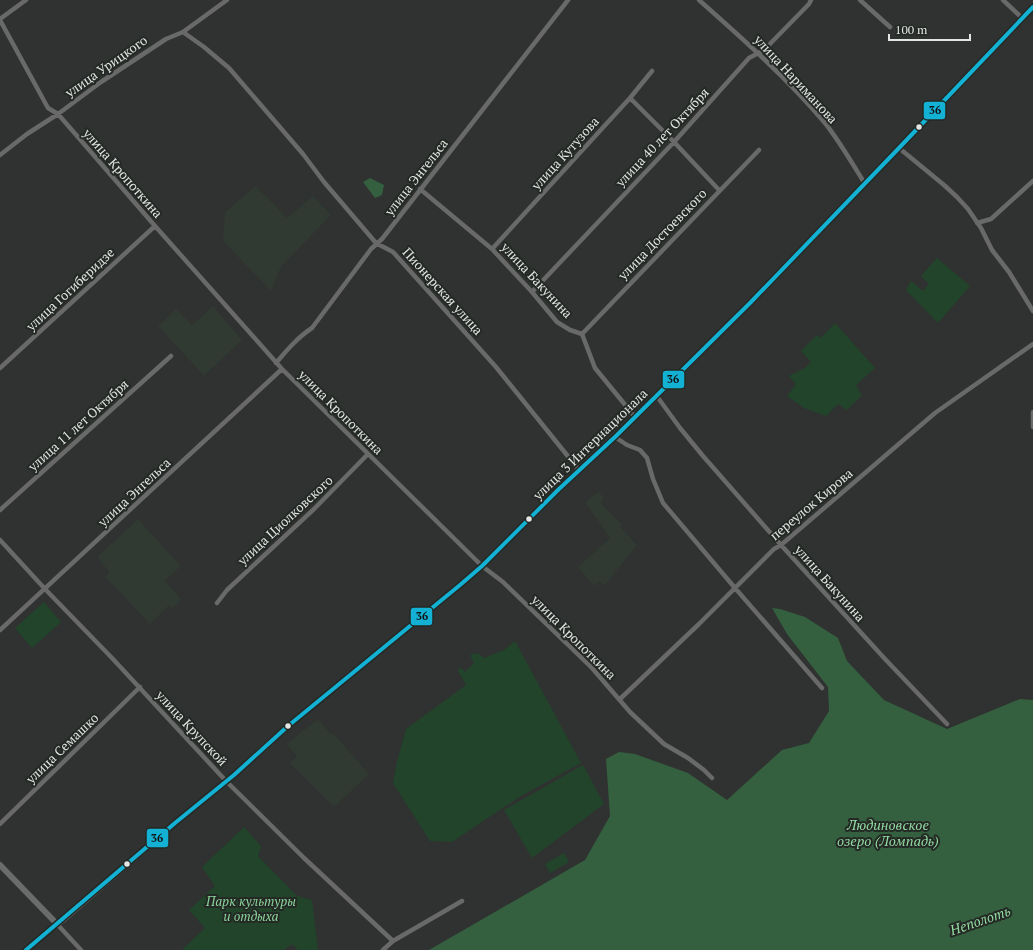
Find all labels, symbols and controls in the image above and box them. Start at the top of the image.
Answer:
scale bar [889,16,970,42]
text: 100 m [895,22,928,37]
street label: улица Нариманова [750,30,842,128]
street label: улица Урицкого [60,31,151,102]
street label: улица 40 лет Октября [611,83,713,191]
line badge: 36 [923,101,946,120]
text: 36 [929,103,941,117]
street label: улица Кутузова [527,112,603,194]
unlabelled marker [914,122,924,132]
street label: улица Кропоткина [79,124,167,222]
street label: улица Энгельса [380,134,452,220]
street label: улица Достоевского [613,184,710,284]
street label: улица Бакунина [497,238,577,322]
street label: улица Гогиберидзе [21,243,118,335]
street label: Пионерская улица [399,243,487,339]
street label: улица Кропоткина [294,365,388,459]
line badge: 36 [662,370,685,389]
text: 36 [667,372,679,386]
street label: улица 11 лет Октября [23,375,132,476]
street label: улица 3 Интернационала [528,384,652,504]
street label: улица Энгельса [93,453,175,531]
street label: переулок Кирова [766,464,857,544]
street label: улица Циолковского [233,471,337,570]
unlabelled marker [524,514,534,524]
street label: улица Бакунина [790,540,870,626]
street label: улица Кропоткина [527,590,621,684]
line badge: 36 [410,607,433,626]
text: 36 [416,609,428,623]
street label: улица Крупской [152,686,232,770]
street label: улица Семашко [21,709,102,788]
unlabelled marker [283,721,293,731]
water label: Людиновское озеро (Ломпадь) [837,815,939,850]
line badge: 36 [146,828,169,848]
text: 36 [151,831,163,845]
unlabelled marker [122,859,132,869]
park label: Парк культуры и отдыха [205,892,296,925]
water label: Неполоть [946,901,1013,940]

